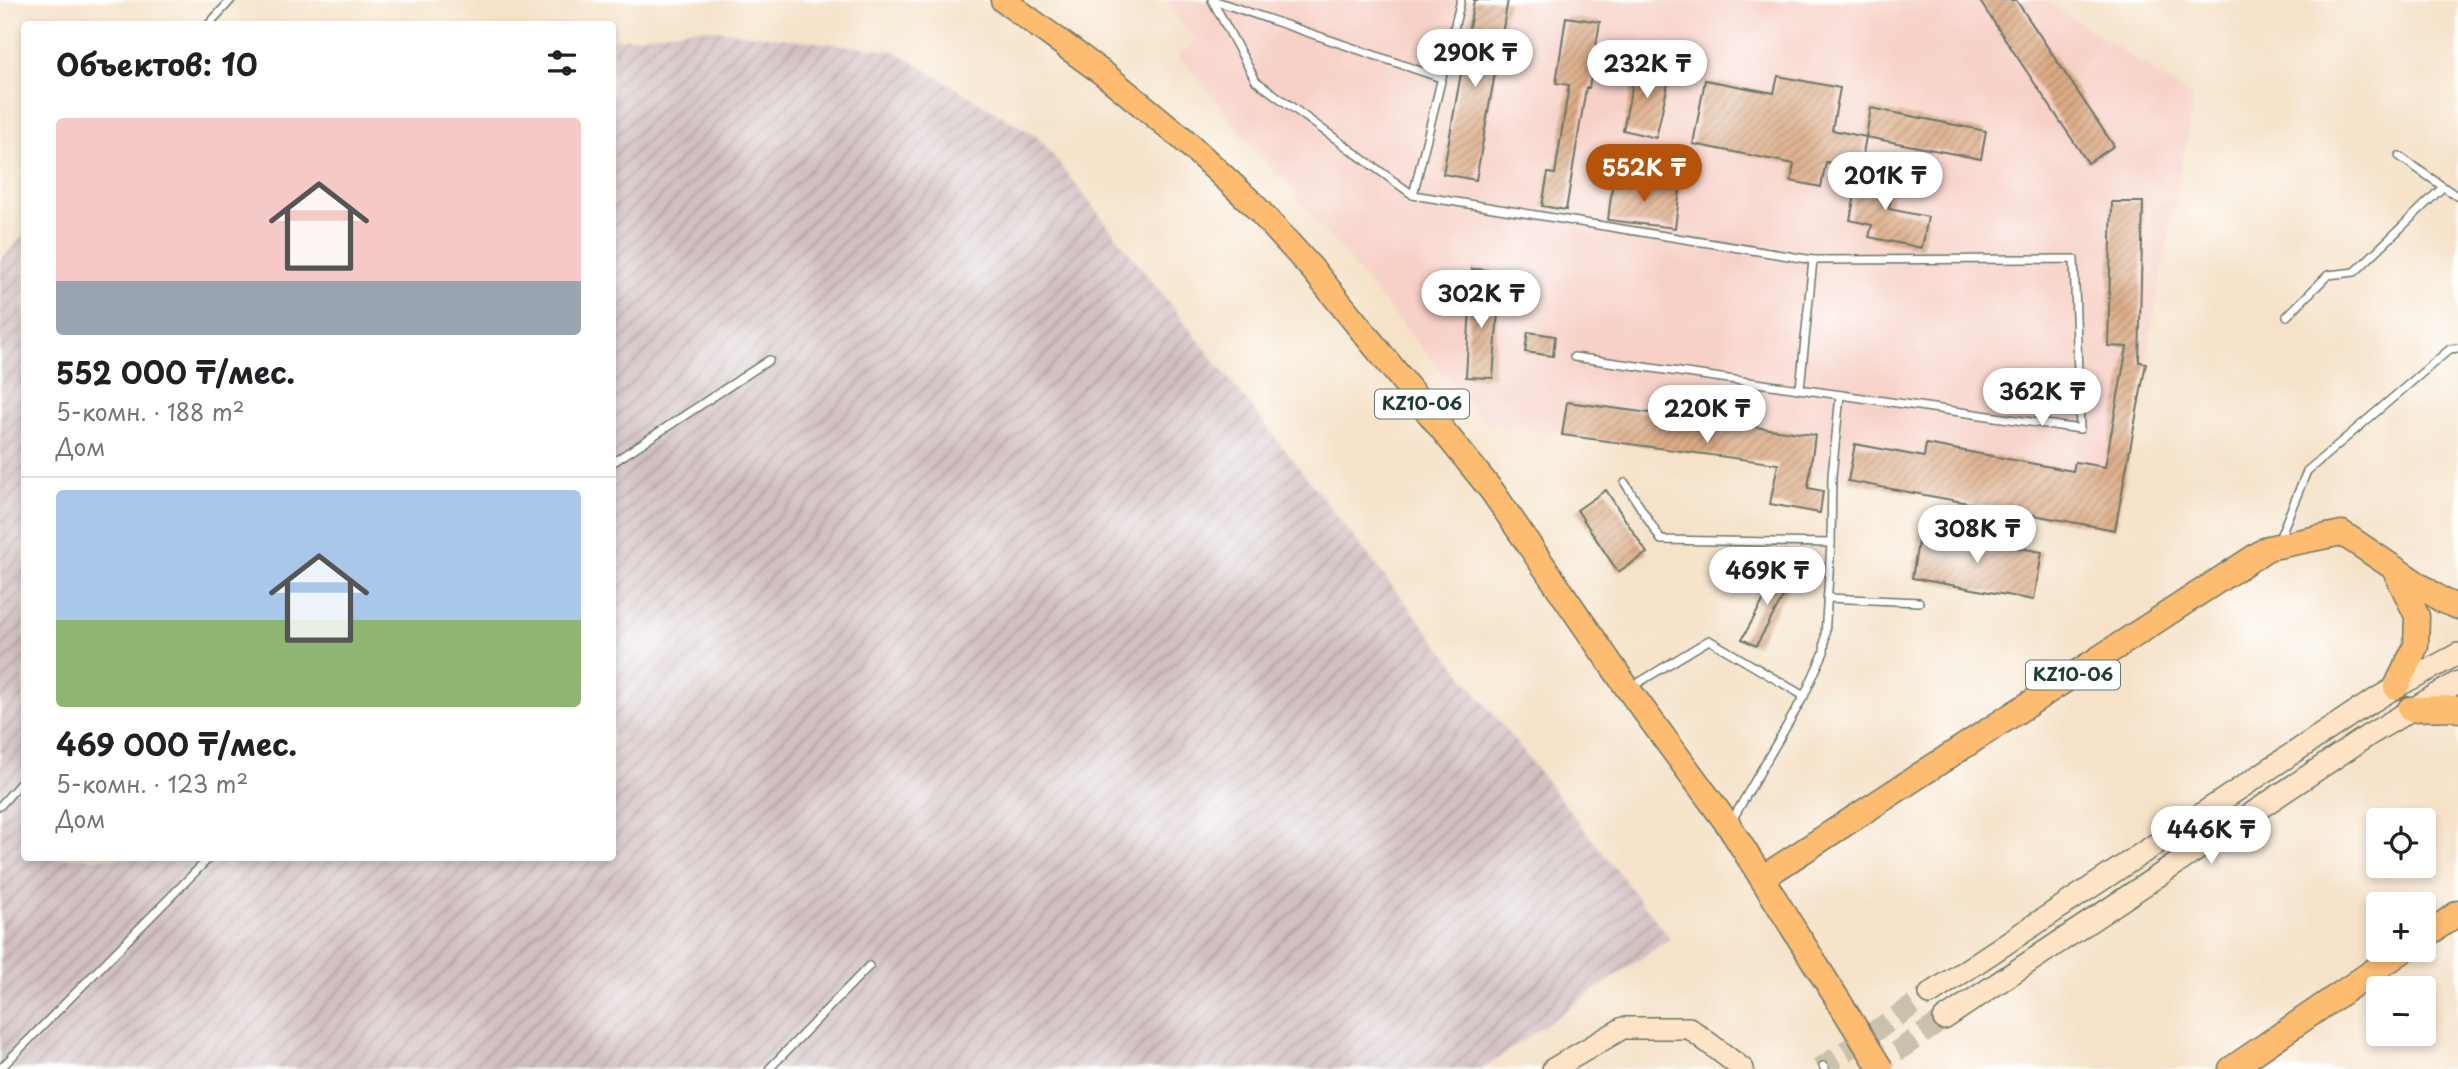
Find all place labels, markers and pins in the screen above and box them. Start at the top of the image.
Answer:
pin: 290K ₸ [1418,29,1532,89]
pin: 232K ₸ [1590,41,1704,100]
pin: 552K ₸ [1587,144,1701,204]
pin: 201K ₸ [1828,152,1942,212]
pin: 302K ₸ [1424,270,1538,330]
pin: 362K ₸ [1985,368,2099,428]
pin: 220K ₸ [1650,386,1764,445]
pin: 308K ₸ [1920,505,2034,565]
pin: 469K ₸ [1710,548,1824,607]
pin: 446K ₸ [2154,806,2268,866]

